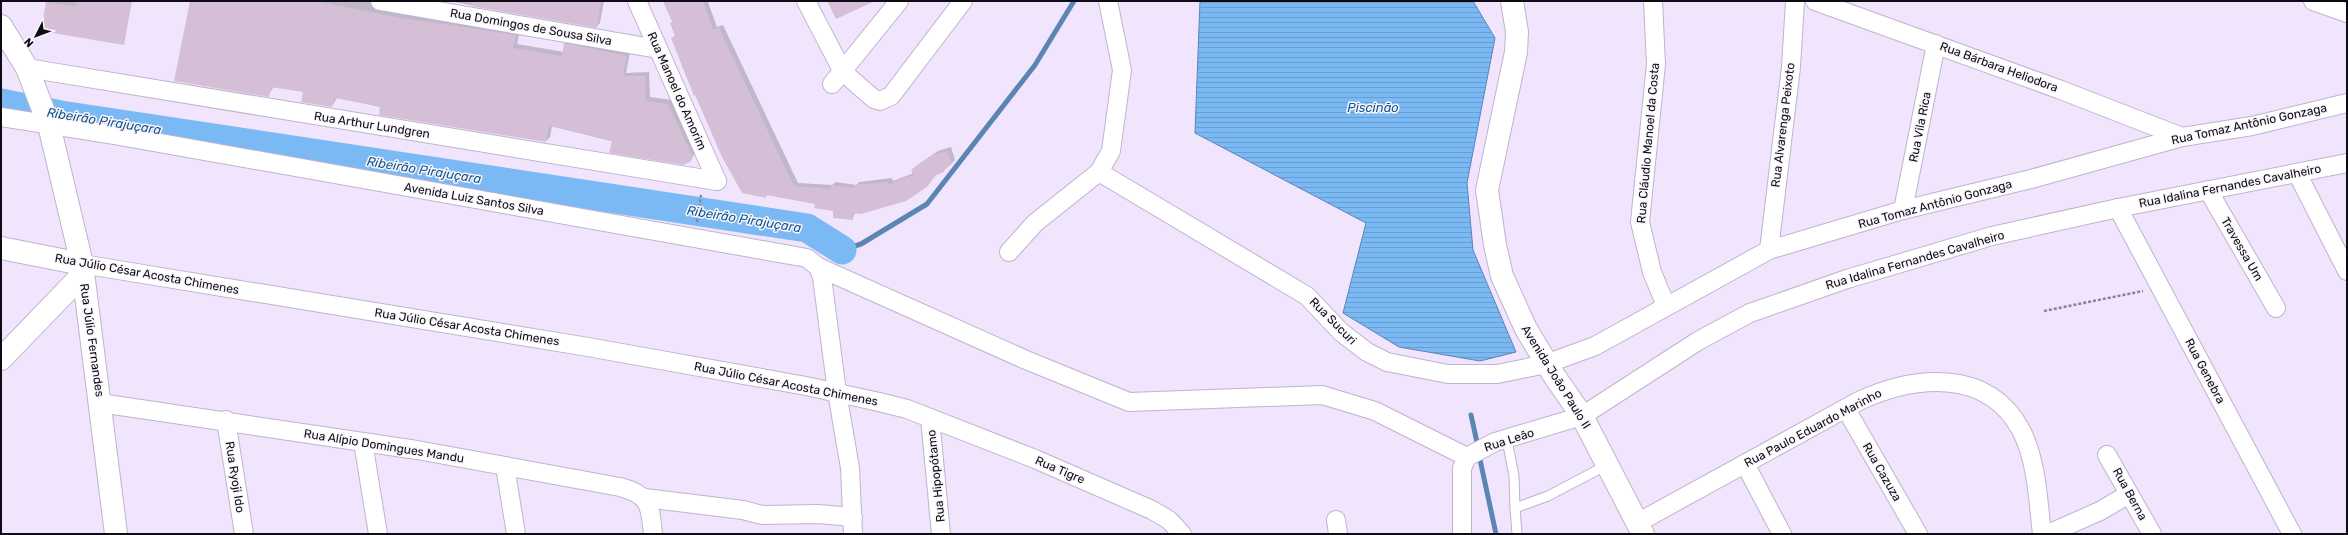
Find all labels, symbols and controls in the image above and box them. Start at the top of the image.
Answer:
street label: Rua Domingos de Sousa Silva [449,6,613,48]
north arrow [16,16,56,56]
street label: Rua Manoel do Amorim [645,30,709,152]
text: N [21,35,36,50]
street label: Rua Bárbara Heliodora [1938,39,2060,95]
street label: Rua Cláudio Manoel da Costa [1634,62,1662,224]
street label: Rua Alvarenga Peixoto [1768,62,1798,188]
street label: Rua Vila Rica [1906,91,1934,163]
water label: Piscinão [1347,100,1399,115]
street label: Rua Tomaz Antônio Gonzaga [2170,101,2328,147]
water label: Ribeirão Pirajuçara [46,105,163,138]
street label: Rua Arthur Lundgren [313,109,431,141]
water label: Ribeirão Pirajuçara [366,154,483,187]
street label: Rua Idalina Fernandes Cavalheiro [2138,161,2322,211]
street label: Rua Tomaz Antônio Gonzaga [1857,177,2013,231]
street label: Avenida Luiz Santos Silva [403,180,545,218]
water label: Ribeirão Pirajuçara [686,203,803,236]
street label: Travessa Um [2218,215,2266,283]
street label: Rua Idalina Fernandes Cavalheiro [1824,228,2006,292]
street label: Rua Júlio César Acosta Chimenes [54,251,240,297]
street label: Rua Júlio Fernandes [77,282,107,398]
street label: Rua Sucuri [1307,295,1359,347]
street label: Rua Júlio César Acosta Chimenes [374,305,560,349]
street label: Avenida João Paulo II [1518,323,1594,431]
street label: Rua Genebra [2182,336,2228,406]
street label: Rua Júlio César Acosta Chimenes [693,359,879,409]
street label: Rua Paulo Eduardo Marinho [1742,386,1884,470]
street label: Rua Leão [1482,425,1536,455]
street label: Rua Alípio Domingues Mandu [303,426,465,466]
street label: Rua Hipopótamo [924,429,948,523]
street label: Rua Ryoji Ido [222,440,248,514]
street label: Rua Cazuza [1860,440,1904,504]
street label: Rua Tigre [1033,453,1087,487]
street label: Rua Berna [2110,465,2150,523]

